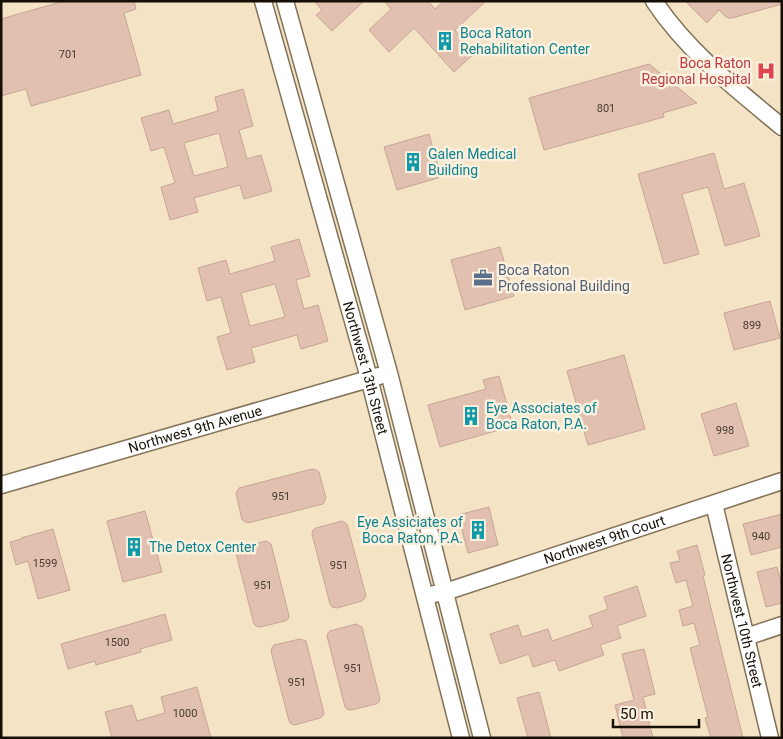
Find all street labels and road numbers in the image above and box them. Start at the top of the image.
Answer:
street label: Northwest 13th Street [340,300,391,437]
street label: Northwest 9th Avenue [126,402,264,456]
street label: Northwest 9th Court [542,512,668,567]
street label: Northwest 10th Street [718,552,766,690]

